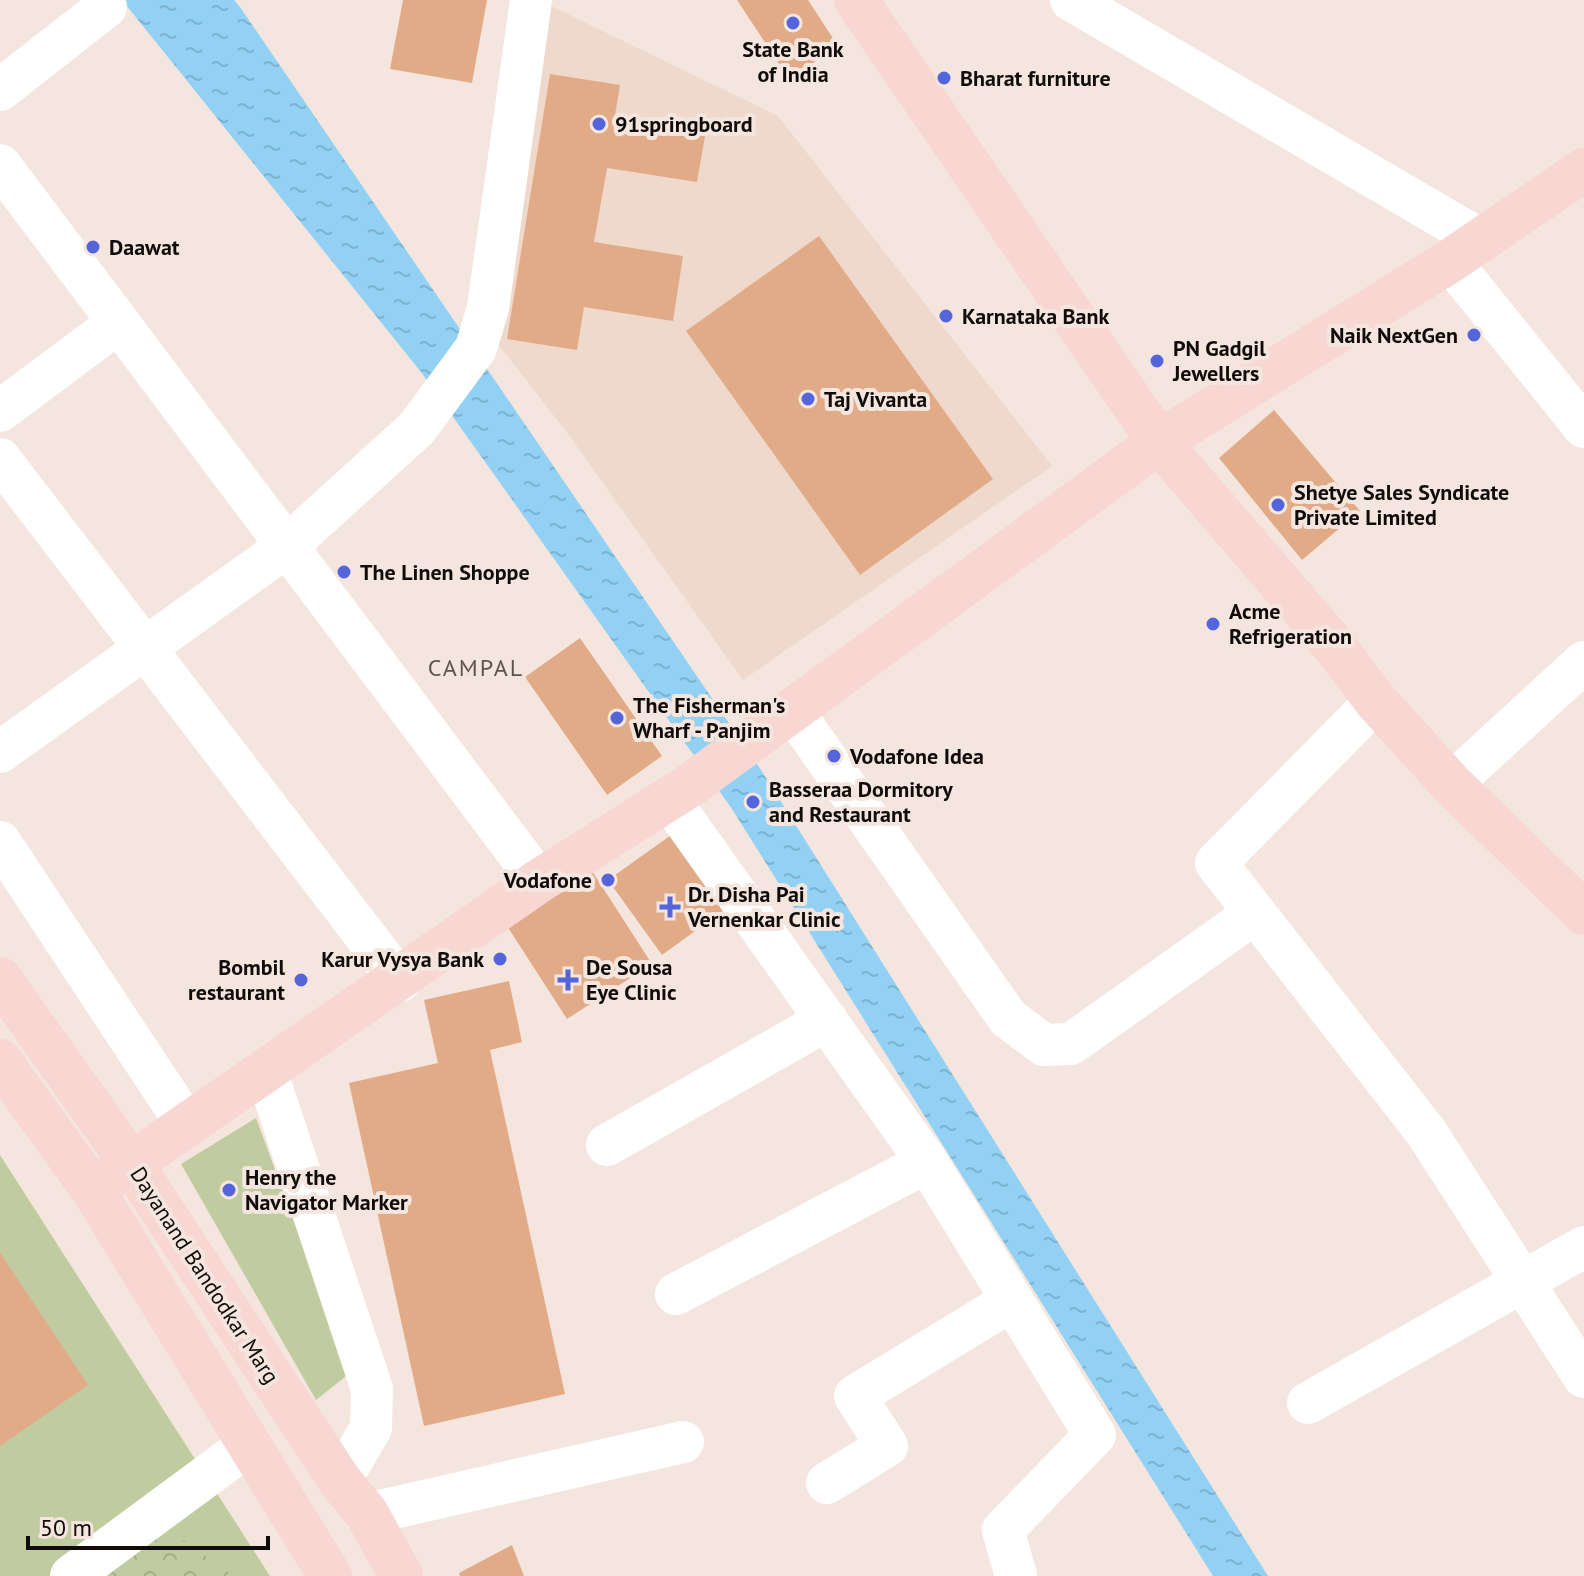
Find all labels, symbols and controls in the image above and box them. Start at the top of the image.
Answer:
marker: State Bank of India [784,14,802,32]
place label: State Bank of India [742,35,844,88]
place label: Bharat furniture [960,64,1111,92]
marker: Bharat furniture [935,69,953,87]
place label: 91springboard [615,110,753,138]
marker: 91springboard [590,115,608,133]
place label: Daawat [109,233,180,261]
marker: Daawat [84,238,102,256]
place label: Karnataka Bank [962,302,1110,330]
marker: Karnataka Bank [937,307,955,325]
place label: Naik NextGen [1330,321,1458,349]
marker: Naik NextGen [1465,326,1483,344]
place label: PN Gadgil Jewellers [1172,334,1266,387]
marker: PN Gadgil Jewellers [1148,352,1166,370]
place label: Taj Vivanta [824,385,927,413]
marker: Taj Vivanta [799,390,817,408]
place label: Shetye Sales Syndicate Private Limited [1294,478,1509,531]
marker: Shetye Sales Syndicate Private Limited [1269,496,1287,514]
place label: The Linen Shoppe [360,558,530,586]
marker: The Linen Shoppe [335,563,353,581]
place label: Acme Refrigeration [1229,597,1352,650]
marker: Acme Refrigeration [1204,615,1222,633]
district label: CAMPAL [428,652,524,683]
place label: The Fisherman's Wharf - Panjim [633,691,785,744]
marker: The Fisherman's Wharf - Panjim [608,709,626,727]
place label: Vodafone Idea [849,742,984,770]
marker: Vodafone Idea [825,747,843,765]
place label: Basseraa Dormitory and Restaurant [769,775,953,828]
marker: Basseraa Dormitory and Restaurant [744,793,762,811]
place label: Vodafone [503,866,592,894]
marker: Vodafone [599,871,617,889]
place label: Dr. Disha Pai Vernenkar Clinic [687,880,841,933]
marker: Dr. Disha Pai Vernenkar Clinic [659,896,681,918]
place label: Karur Vysya Bank [321,945,484,973]
marker: Karur Vysya Bank [491,950,509,968]
place label: Bombil restaurant [188,953,286,1006]
place label: De Sousa Eye Clinic [586,953,677,1006]
marker: De Sousa Eye Clinic [557,969,579,991]
marker: Bombil restaurant [292,971,310,989]
street label: Dayanand Bandodkar Marg [124,1161,286,1389]
place label: Henry the Navigator Marker [245,1163,408,1216]
marker: Henry the Navigator Marker [220,1181,238,1199]
scale bar [28,1500,268,1550]
text: 50 m [40,1512,92,1543]

